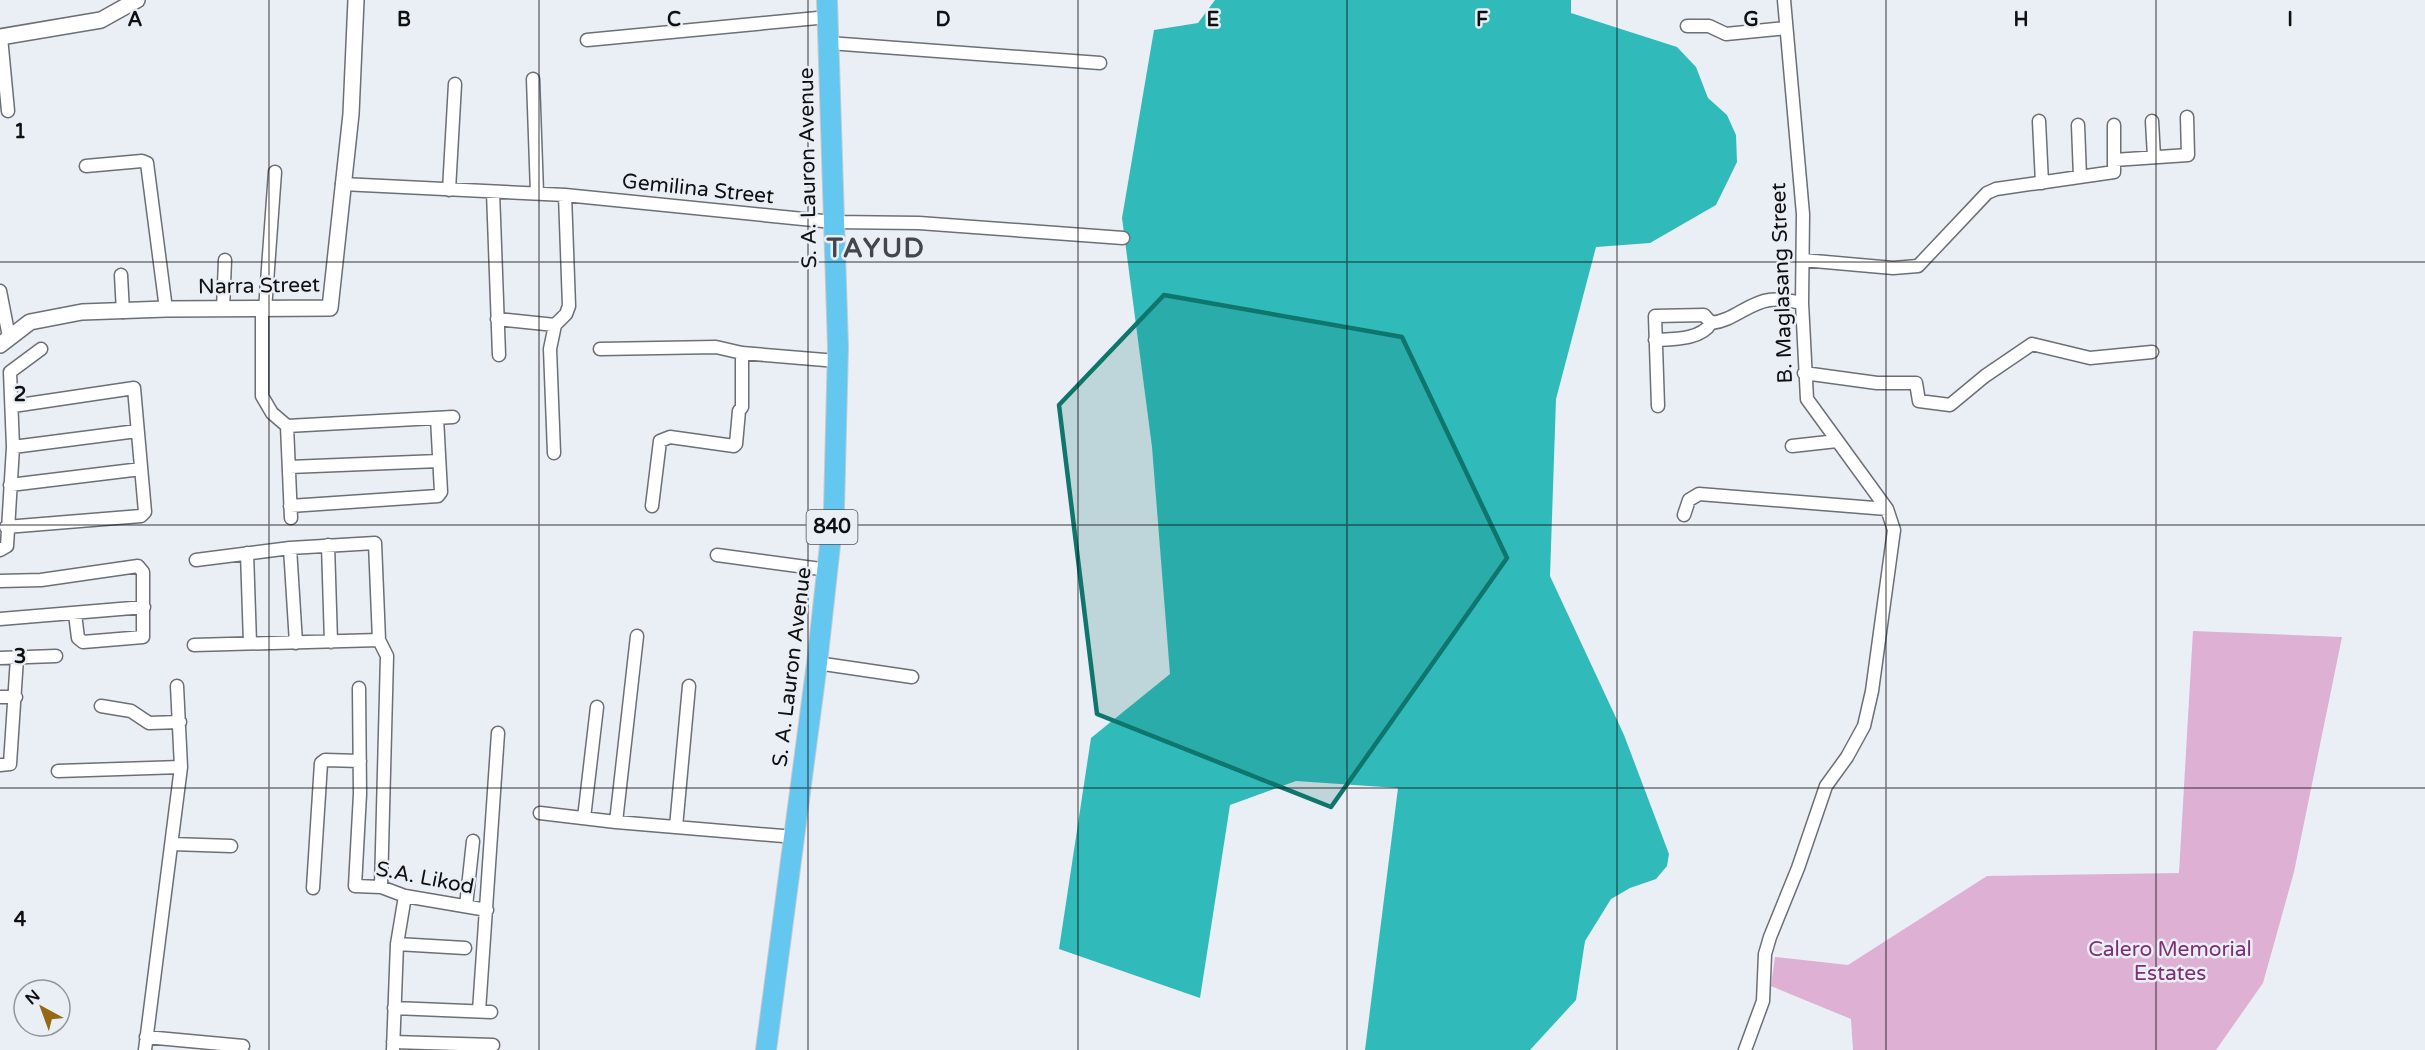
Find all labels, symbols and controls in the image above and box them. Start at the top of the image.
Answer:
text: A [128,8,143,32]
text: B [397,8,411,32]
text: C [667,8,681,32]
text: D [935,8,951,32]
text: E [1207,8,1220,32]
text: F [1476,8,1488,32]
text: G [1743,8,1759,32]
text: H [2013,8,2029,32]
text: I [2287,8,2293,32]
street label: S. A. Lauron Avenue [794,67,822,269]
text: 1 [14,120,26,144]
street label: Gemilina Street [621,169,775,209]
street label: B. Maglasang Street [1766,182,1798,384]
district label: TAYUD [826,232,925,265]
street label: Narra Street [198,272,320,300]
text: 2 [14,383,26,407]
road number: 840 [806,510,858,544]
street label: S. A. Lauron Avenue [767,566,817,768]
text: 3 [14,645,26,669]
street label: S.A. Likod [374,856,476,900]
text: 4 [14,908,27,932]
park label: Calero Memorial Estates [2088,937,2252,986]
north arrow [12,978,72,1038]
text: N [21,986,44,1009]

